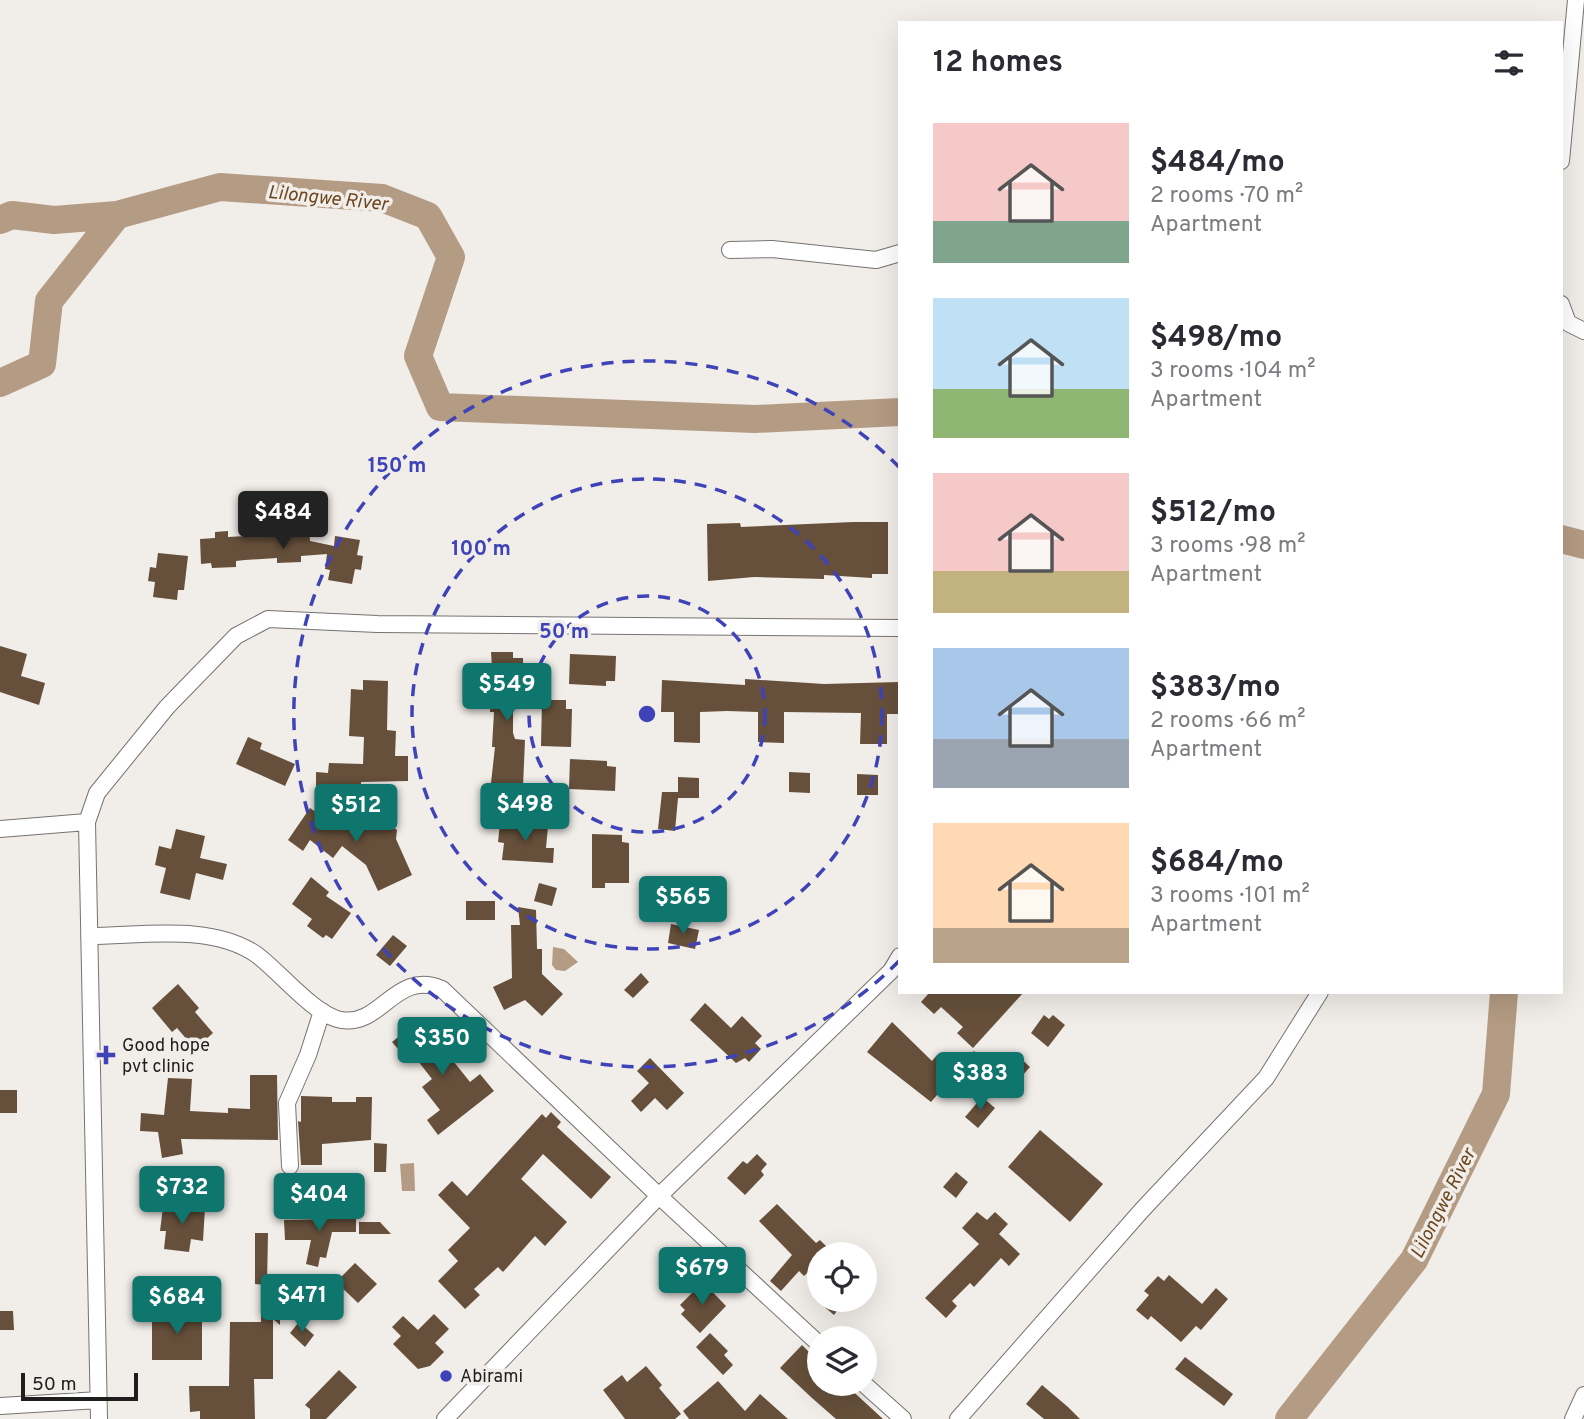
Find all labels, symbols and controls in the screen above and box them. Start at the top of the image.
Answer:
icon: filters [1490,44,1528,82]
text: 12 homes [933,45,1063,82]
text: $484/mo [1150,145,1285,182]
icon: home [989,151,1073,235]
water label: Lilongwe River [267,181,391,217]
text: 2 rooms · 70 m² [1150,182,1303,211]
text: Apartment [1150,211,1262,240]
text: $498/mo [1150,320,1282,357]
icon: home [989,326,1073,410]
text: 3 rooms · 104 m² [1150,357,1315,386]
text: Apartment [1150,386,1262,415]
text: 150 m [368,453,426,480]
pin: $484 [242,491,324,551]
text: $512/mo [1150,495,1276,532]
text: $484 [254,499,312,528]
icon: home [989,501,1073,585]
text: 3 rooms · 98 m² [1150,532,1306,561]
text: 100 m [451,536,511,563]
text: Apartment [1150,561,1262,590]
text: 50 m [539,619,589,646]
pin: $549 [466,664,548,723]
text: $383/mo [1150,670,1280,707]
text: $549 [478,671,536,700]
icon: home [989,676,1073,760]
centre of rings [635,702,659,726]
text: 2 rooms · 66 m² [1150,707,1306,736]
text: Apartment [1150,736,1262,765]
pin: $512 [315,784,397,844]
pin: $498 [484,784,566,843]
text: $498 [496,791,554,820]
text: $512 [330,792,382,821]
text: $684/mo [1150,845,1284,882]
icon: home [989,851,1073,935]
pin: $565 [642,876,724,936]
text: 3 rooms · 101 m² [1150,882,1310,911]
text: $565 [655,884,711,913]
text: Apartment [1150,911,1262,940]
pin: $350 [401,1018,483,1077]
text: $350 [414,1025,470,1054]
place label: Good hope pvt clinic [122,1035,210,1079]
marker: Good hope pvt clinic [96,1045,116,1065]
pin: $383 [939,1052,1021,1112]
text: $383 [952,1060,1008,1089]
water label: Lilongwe River [1406,1143,1483,1263]
pin: $732 [141,1166,223,1226]
text: $732 [155,1174,209,1203]
pin: $404 [278,1174,360,1233]
text: $404 [290,1181,348,1210]
map controls [807,1242,877,1396]
button: locate [807,1242,877,1312]
pin: $679 [661,1248,743,1307]
text: $679 [675,1255,729,1284]
pin: $471 [261,1274,343,1334]
pin: $684 [136,1276,218,1336]
text: $471 [277,1282,327,1311]
text: $684 [148,1284,206,1313]
button: layers [807,1326,877,1396]
place label: Abirami [460,1366,523,1389]
marker: Abirami [438,1368,454,1384]
scale bar [21,1370,138,1402]
text: 50 m [32,1373,77,1397]

